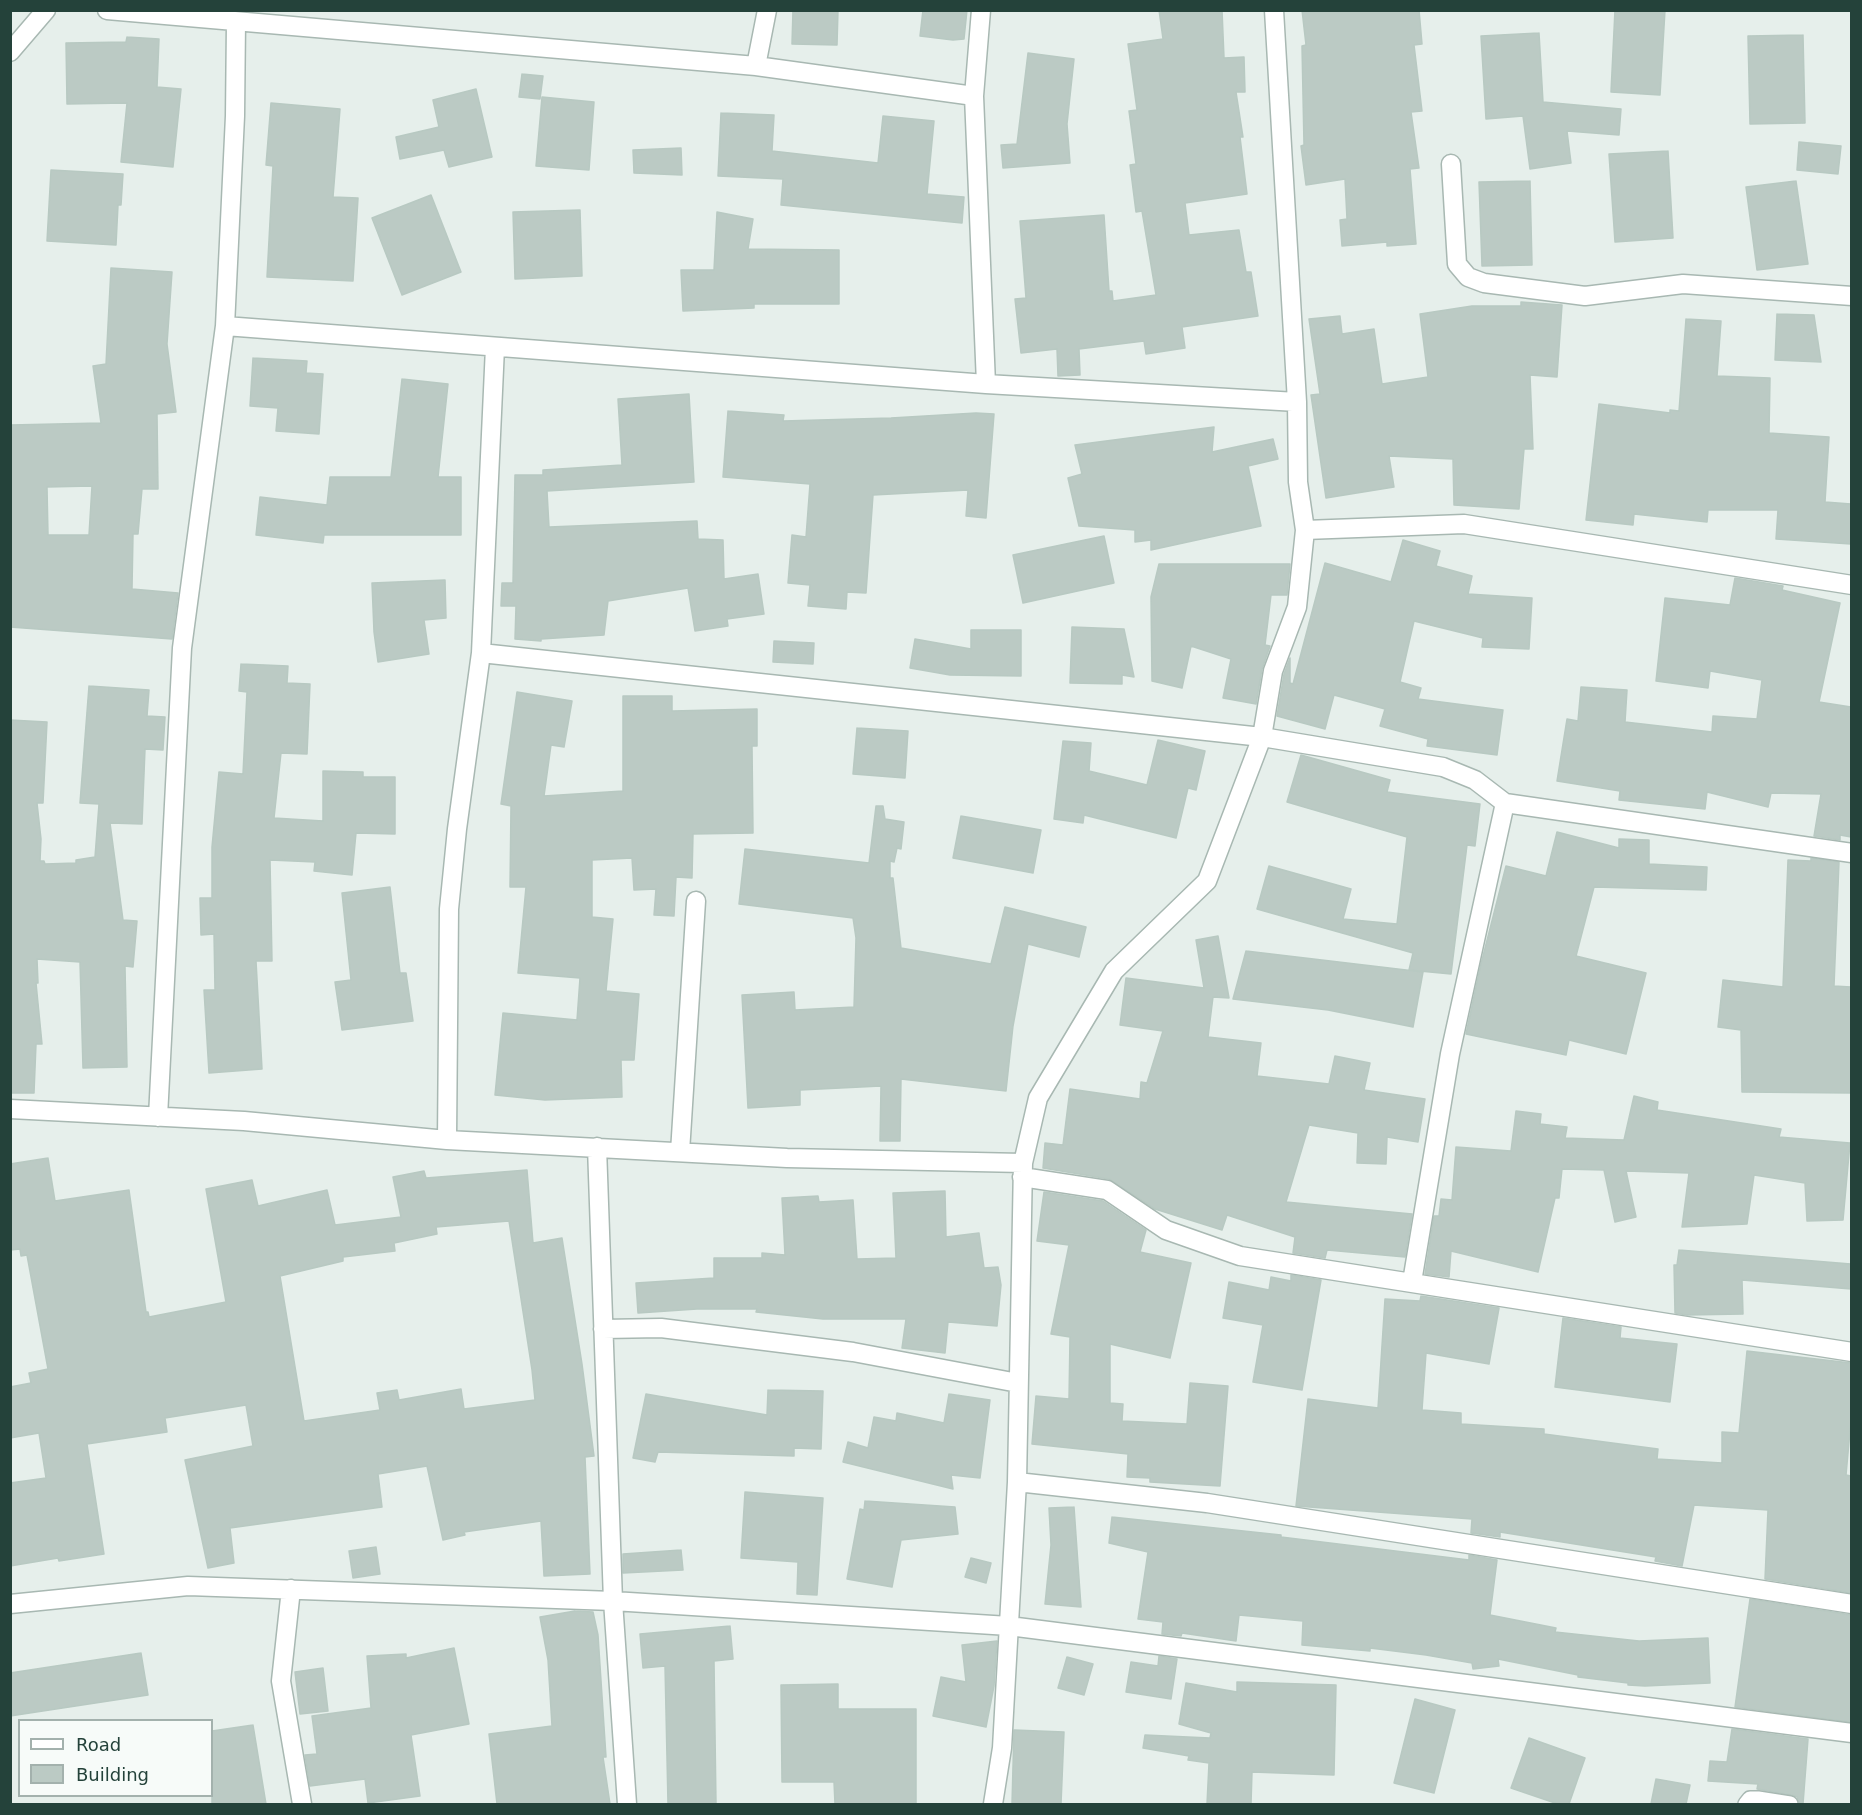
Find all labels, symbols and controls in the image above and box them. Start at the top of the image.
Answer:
legend [18,1719,213,1797]
text: Road [76,1734,121,1755]
text: Building [76,1764,149,1785]

